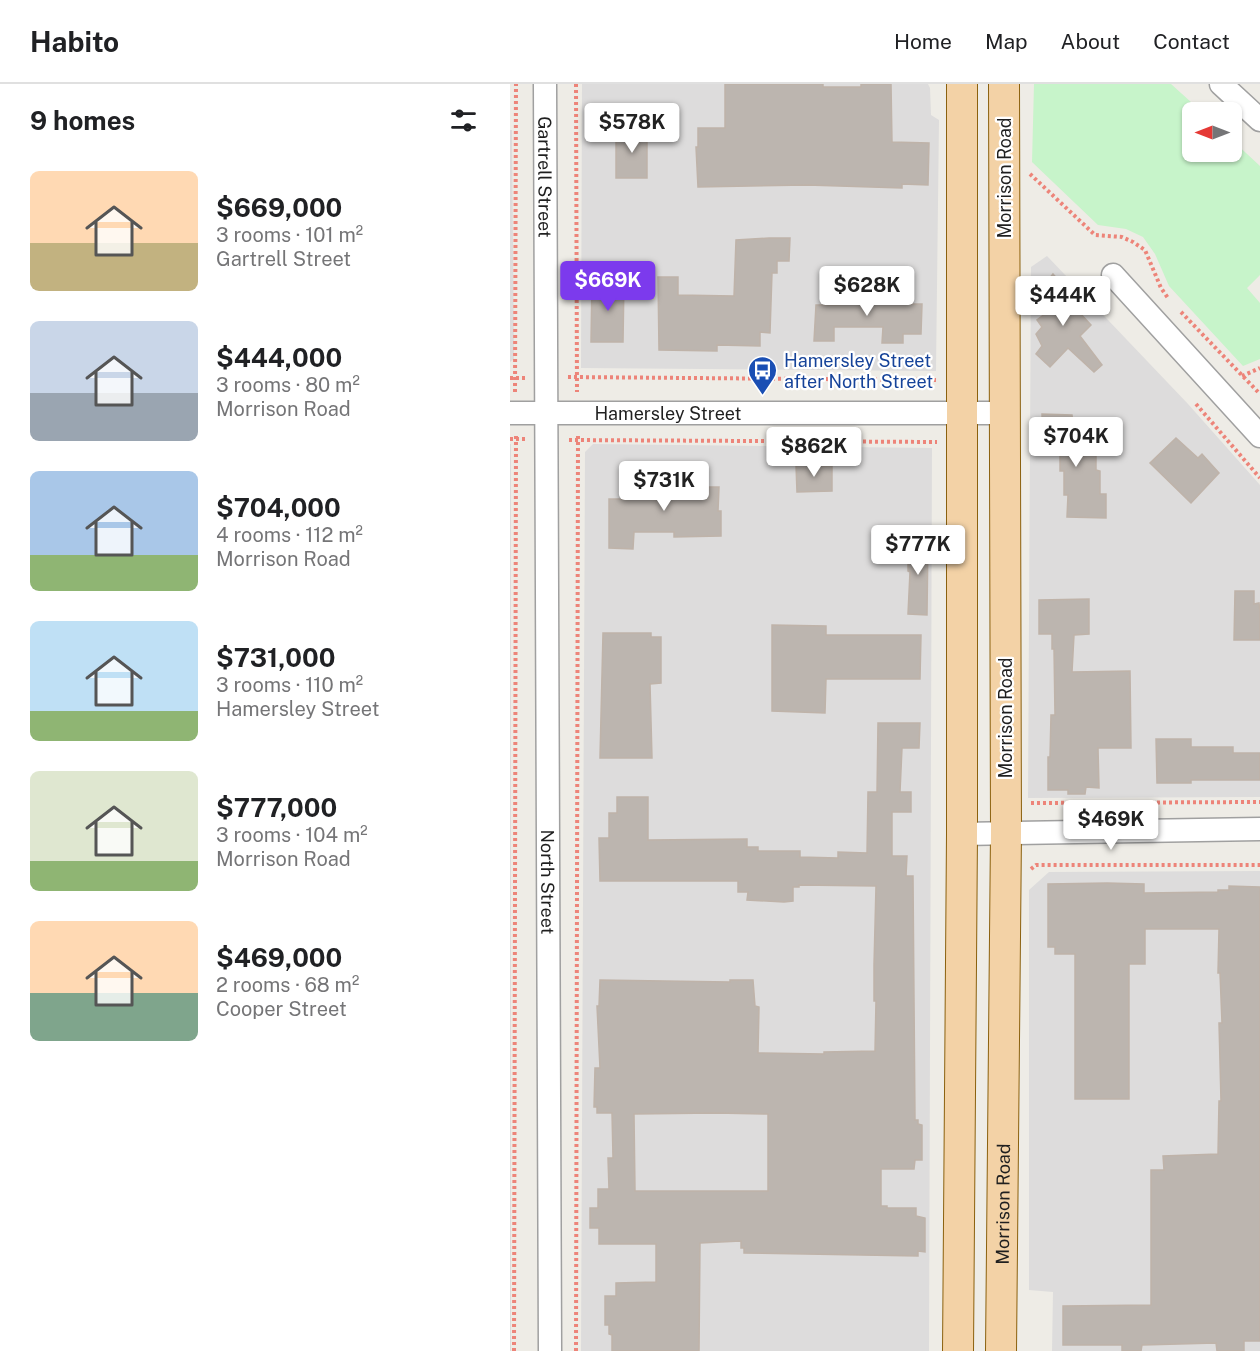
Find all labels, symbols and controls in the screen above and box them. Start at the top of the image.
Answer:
text: Habito [30,25,119,58]
text: Home [894,29,952,54]
text: Map [985,29,1028,54]
text: About [1061,29,1120,54]
text: Contact [1153,29,1230,54]
north arrow [1182,102,1242,162]
map controls [1182,102,1242,162]
pin: $578K [590,103,674,154]
icon: filters [447,104,480,137]
text: 9 homes [30,105,135,136]
text: $578K [598,110,666,134]
street label: Gartrell Street [535,116,556,238]
street label: Morrison Road [994,117,1015,239]
text: $669,000 [216,192,342,223]
icon: home [78,195,150,267]
text: 3 rooms · 101 m² [216,223,363,247]
text: Gartrell Street [216,247,351,271]
pin: $669K [566,261,650,312]
pin: $628K [825,266,909,317]
text: $669K [574,268,642,292]
text: $628K [833,273,901,297]
pin: $444K [1021,276,1105,327]
text: $444K [1029,283,1097,307]
text: $444,000 [216,342,342,373]
icon: home [78,345,150,417]
place label: Hamersley Street after North Street [784,350,933,392]
bus stop icon: Hamersley Street after North Street [747,354,779,396]
text: 3 rooms · 80 m² [216,373,360,397]
text: Morrison Road [216,397,351,421]
street label: Hamersley Street [594,403,742,424]
pin: $704K [1034,417,1118,468]
text: $704K [1043,424,1109,448]
pin: $862K [772,427,856,478]
text: $862K [780,434,848,458]
pin: $731K [622,461,706,512]
text: $731K [633,468,695,492]
text: $704,000 [216,492,341,523]
icon: home [78,495,150,567]
text: 4 rooms · 112 m² [216,523,363,547]
pin: $777K [876,525,960,576]
text: $777K [885,532,951,556]
text: Morrison Road [216,547,351,571]
text: $731,000 [216,642,335,673]
icon: home [78,645,150,717]
street label: Morrison Road [995,657,1016,779]
text: 3 rooms · 110 m² [216,673,363,697]
text: Hamersley Street [216,697,379,721]
text: $777,000 [216,792,337,823]
icon: home [78,795,150,867]
pin: $469K [1069,800,1153,851]
text: $469K [1077,807,1145,831]
text: 3 rooms · 104 m² [216,823,368,847]
street label: North Street [537,830,559,934]
text: Morrison Road [216,847,351,871]
text: $469,000 [216,942,342,973]
icon: home [78,945,150,1017]
text: 2 rooms · 68 m² [216,973,359,997]
text: Cooper Street [216,997,347,1021]
street label: Morrison Road [991,1143,1014,1265]

